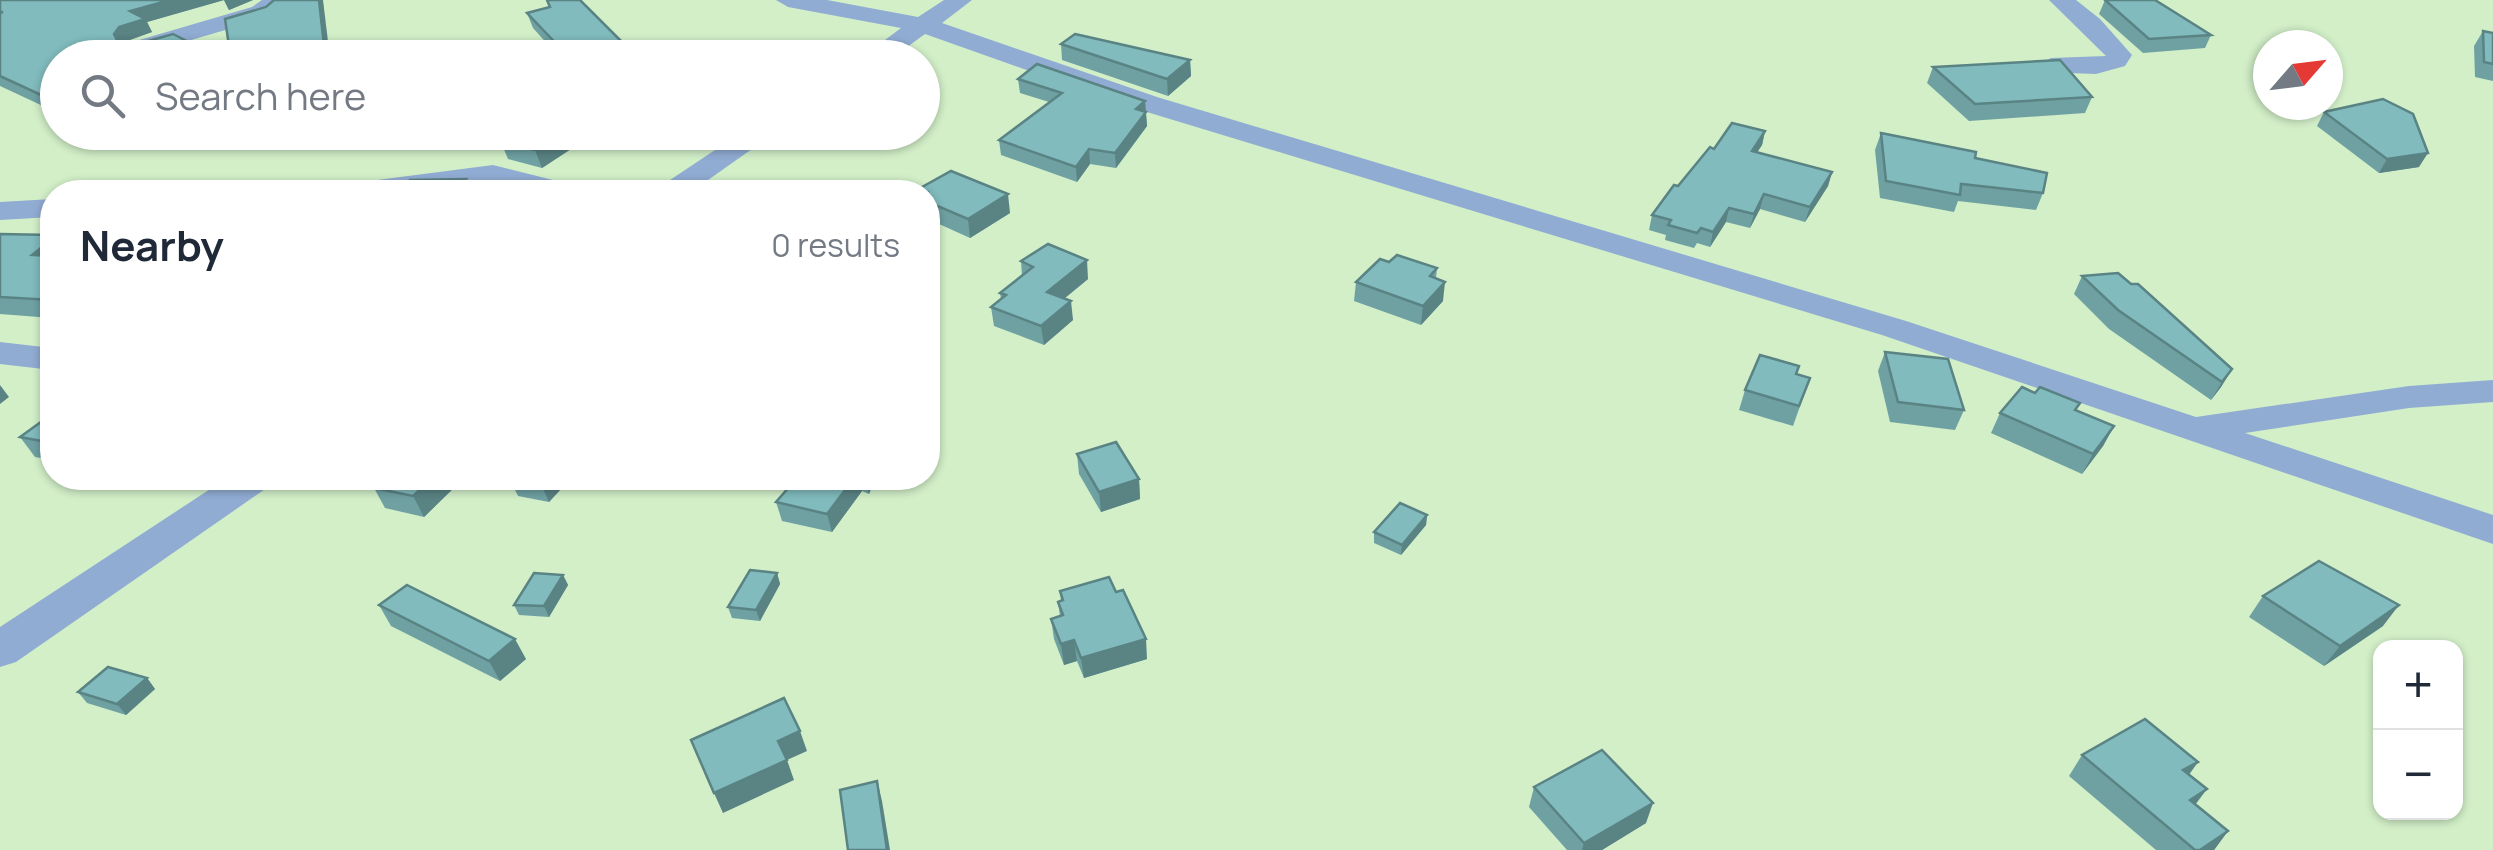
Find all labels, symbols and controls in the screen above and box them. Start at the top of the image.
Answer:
north arrow [2253,30,2343,120]
search box [40,40,940,150]
icon: search [75,68,130,123]
text: Search here [155,69,366,121]
text: Nearby [80,216,224,274]
text: 0 results [771,223,900,267]
map controls [2373,640,2463,820]
button: + [2373,640,2463,730]
button: − [2373,730,2463,820]

